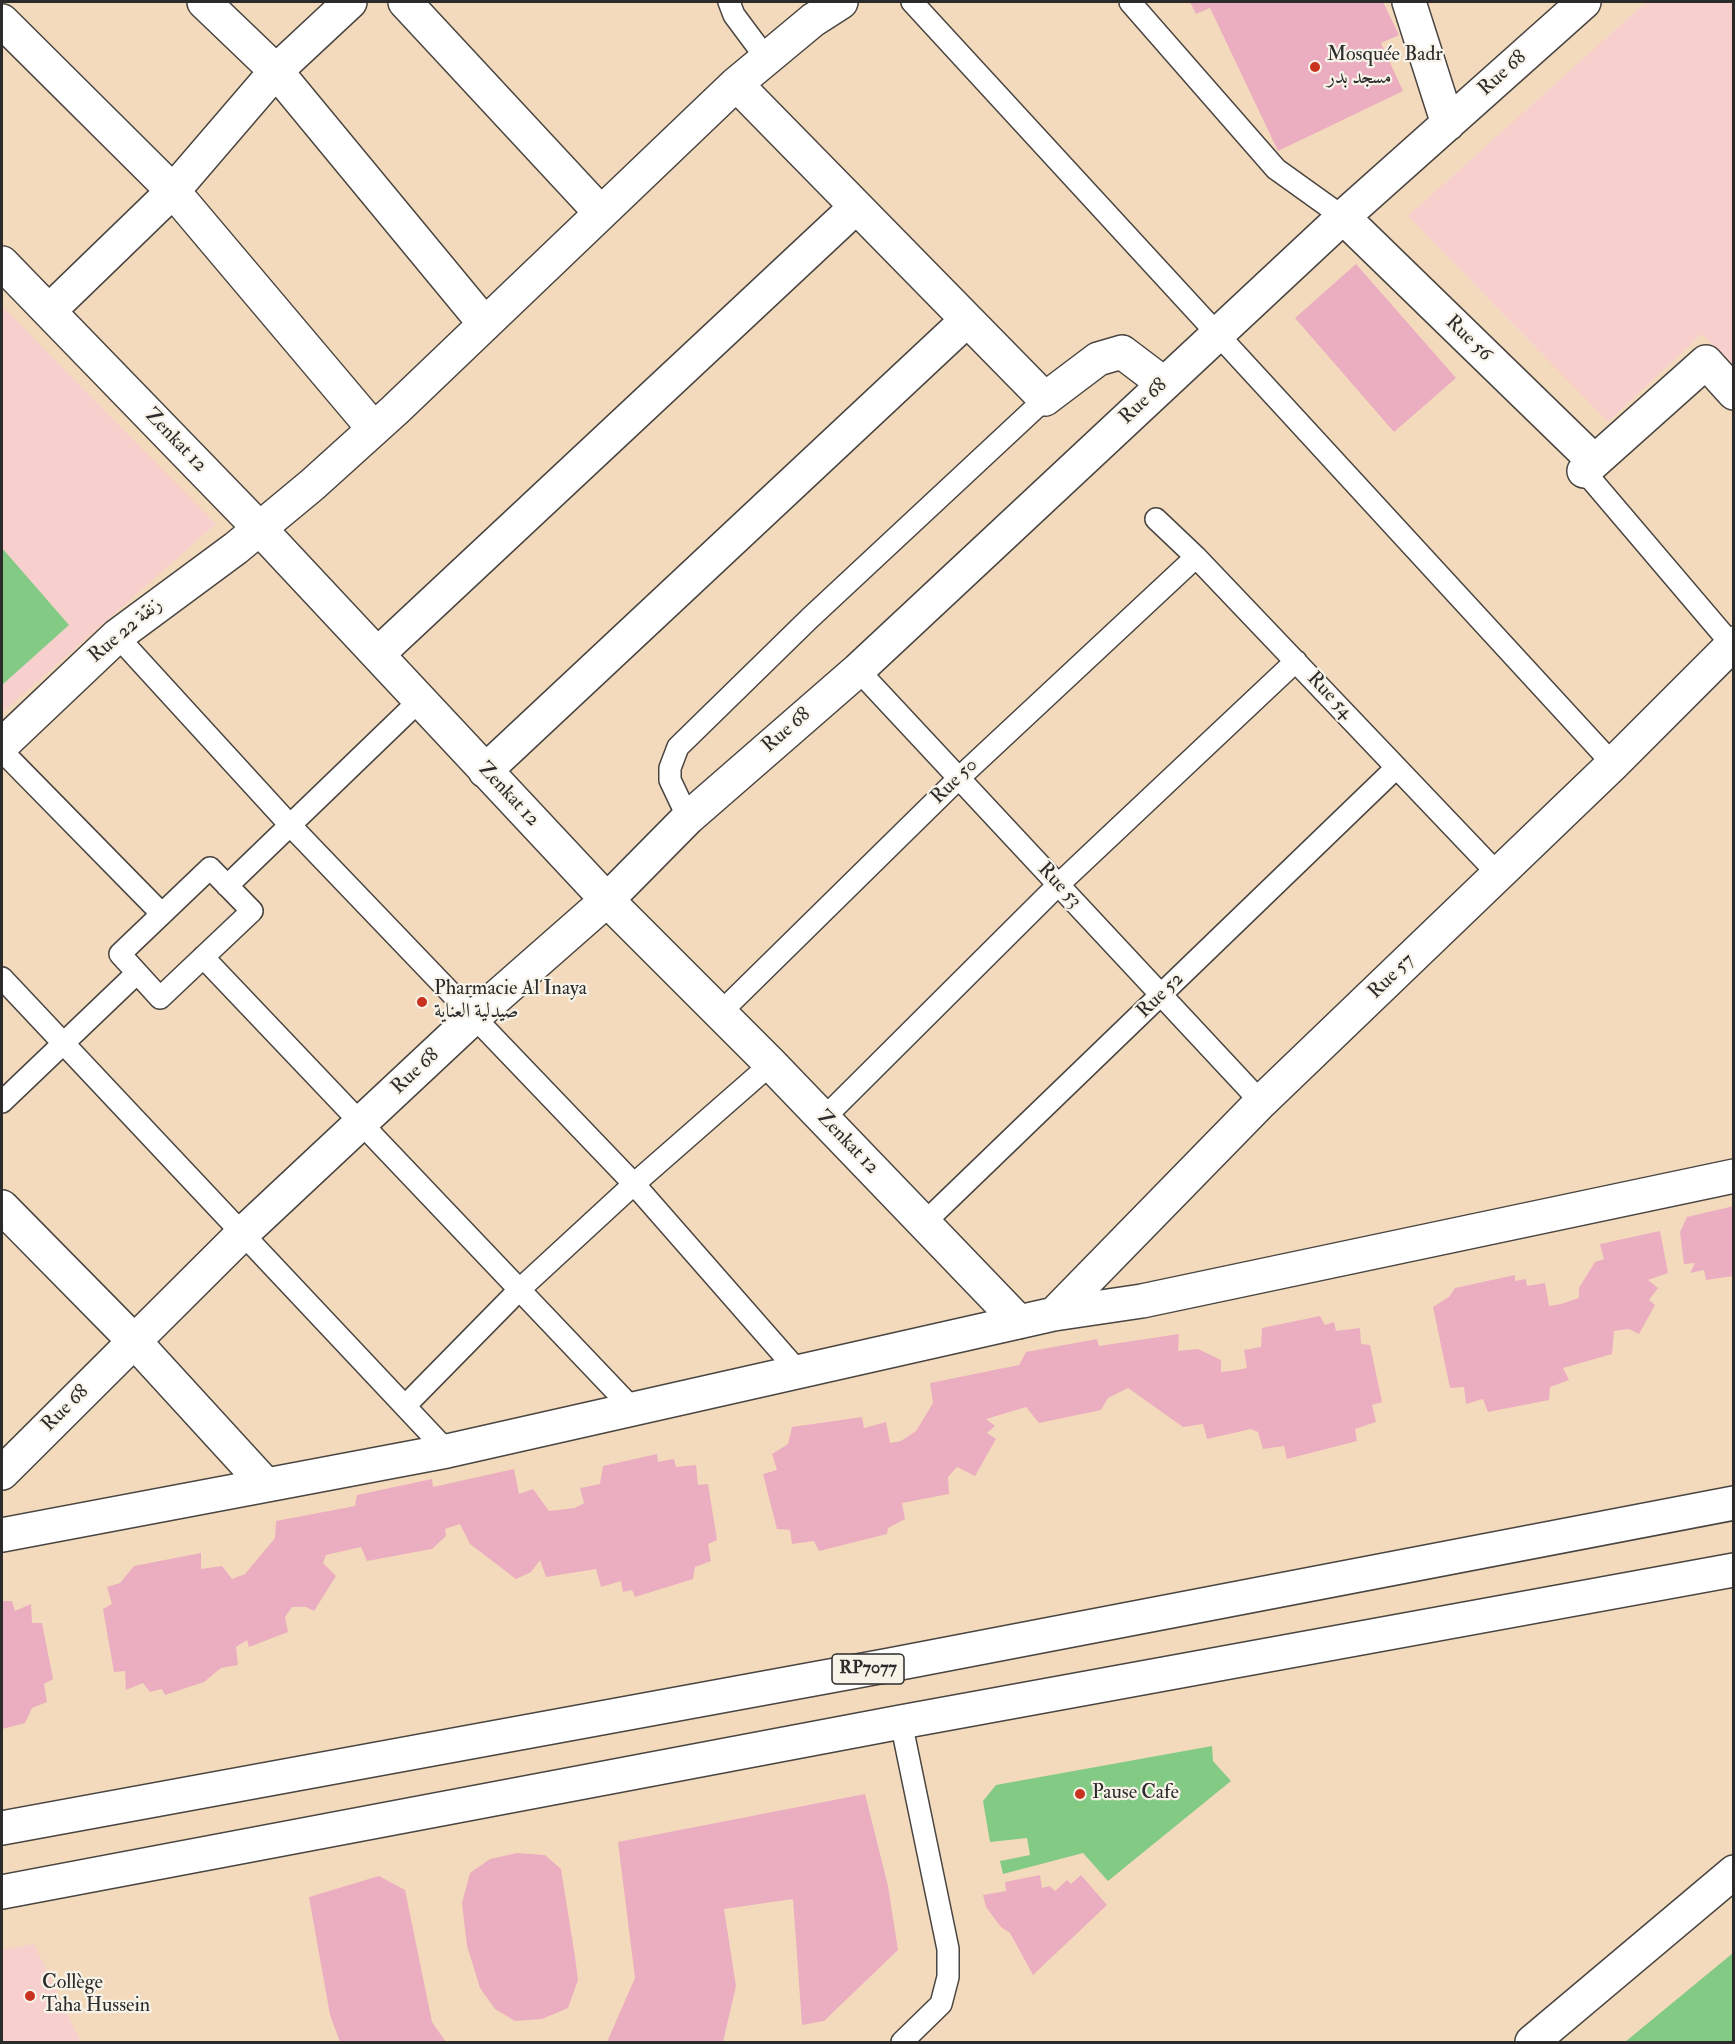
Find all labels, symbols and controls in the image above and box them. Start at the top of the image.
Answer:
place label: Mosquée Badr مسجد بدر [1327,44,1443,91]
street label: Rue 68 [1474,46,1532,102]
marker: Mosquée Badr مسجد بدر [1308,60,1322,74]
street label: Rue 56 [1440,311,1496,367]
street label: Rue 68 [1115,374,1173,430]
street label: Zenkat 12 [139,404,211,478]
street label: Rue 22 زنقة [84,593,168,669]
street label: Rue 54 [1301,667,1357,725]
street label: Rue 68 [758,703,816,759]
street label: Rue 50 [927,754,983,810]
street label: Zenkat 12 [472,758,544,832]
street label: Rue 53 [1032,858,1086,914]
street label: Rue 57 [1364,949,1420,1005]
street label: Rue 52 [1133,968,1189,1024]
place label: Pharmacie Al Inaya صيدلية العناية [434,978,587,1025]
marker: Pharmacie Al Inaya صيدلية العناية [415,995,429,1009]
street label: Rue 68 [387,1044,445,1100]
street label: Zenkat 12 [811,1106,883,1180]
street label: Rue 68 [38,1381,94,1437]
road number: RP7077 [832,1654,904,1684]
place label: Pause Cafe [1092,1782,1179,1806]
marker: Pause Cafe [1073,1787,1087,1801]
place label: Collège Taha Hussein [42,1972,150,2019]
marker: Collège Taha Hussein [23,1989,37,2003]

